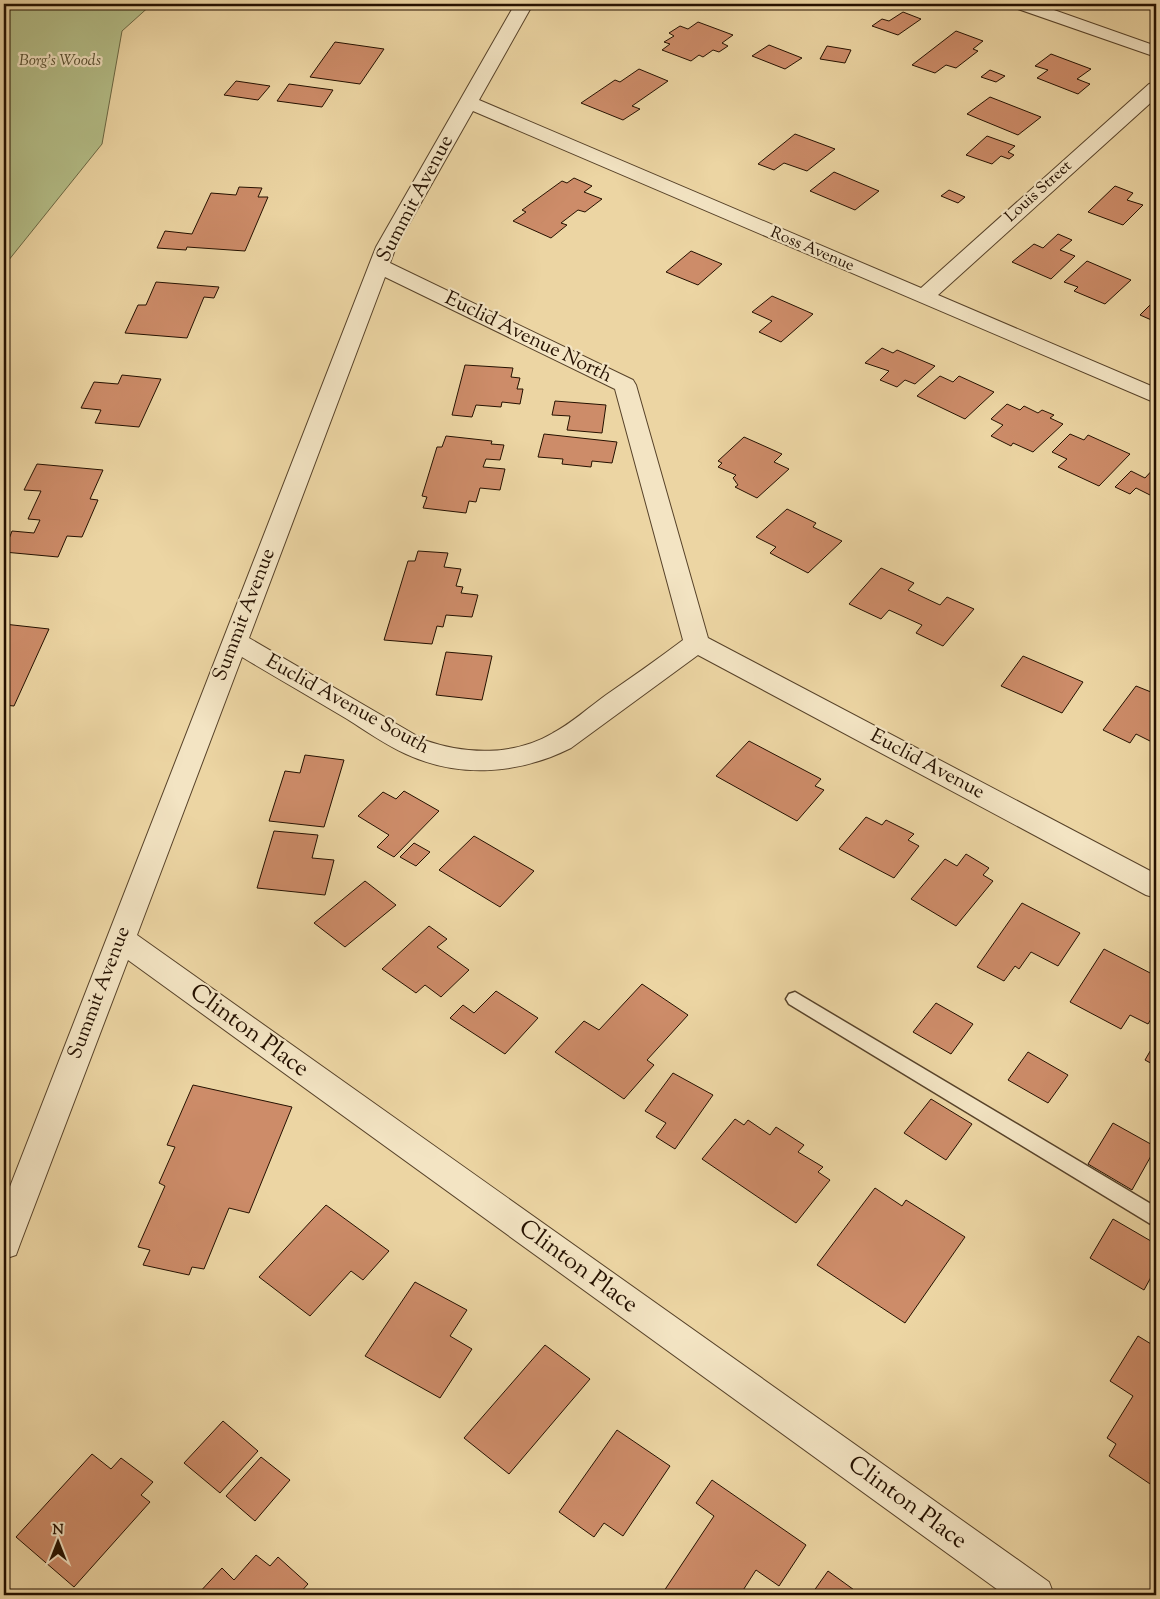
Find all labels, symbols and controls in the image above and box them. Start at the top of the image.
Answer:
park label: Borg's Woods [19,50,101,73]
street label: Summit Avenue [370,130,462,268]
street label: Louis Street [1000,155,1078,228]
street label: Ross Avenue [766,222,858,278]
street label: Euclid Avenue North [439,285,617,391]
street label: Summit Avenue [206,544,284,686]
street label: Euclid Avenue South [260,648,434,762]
street label: Euclid Avenue [865,723,989,807]
street label: Summit Avenue [61,922,139,1064]
street label: Clinton Place [182,976,316,1086]
street label: Clinton Place [511,1212,645,1322]
street label: Clinton Place [840,1448,974,1558]
north arrow [32,1516,82,1566]
text: N [52,1521,64,1541]

